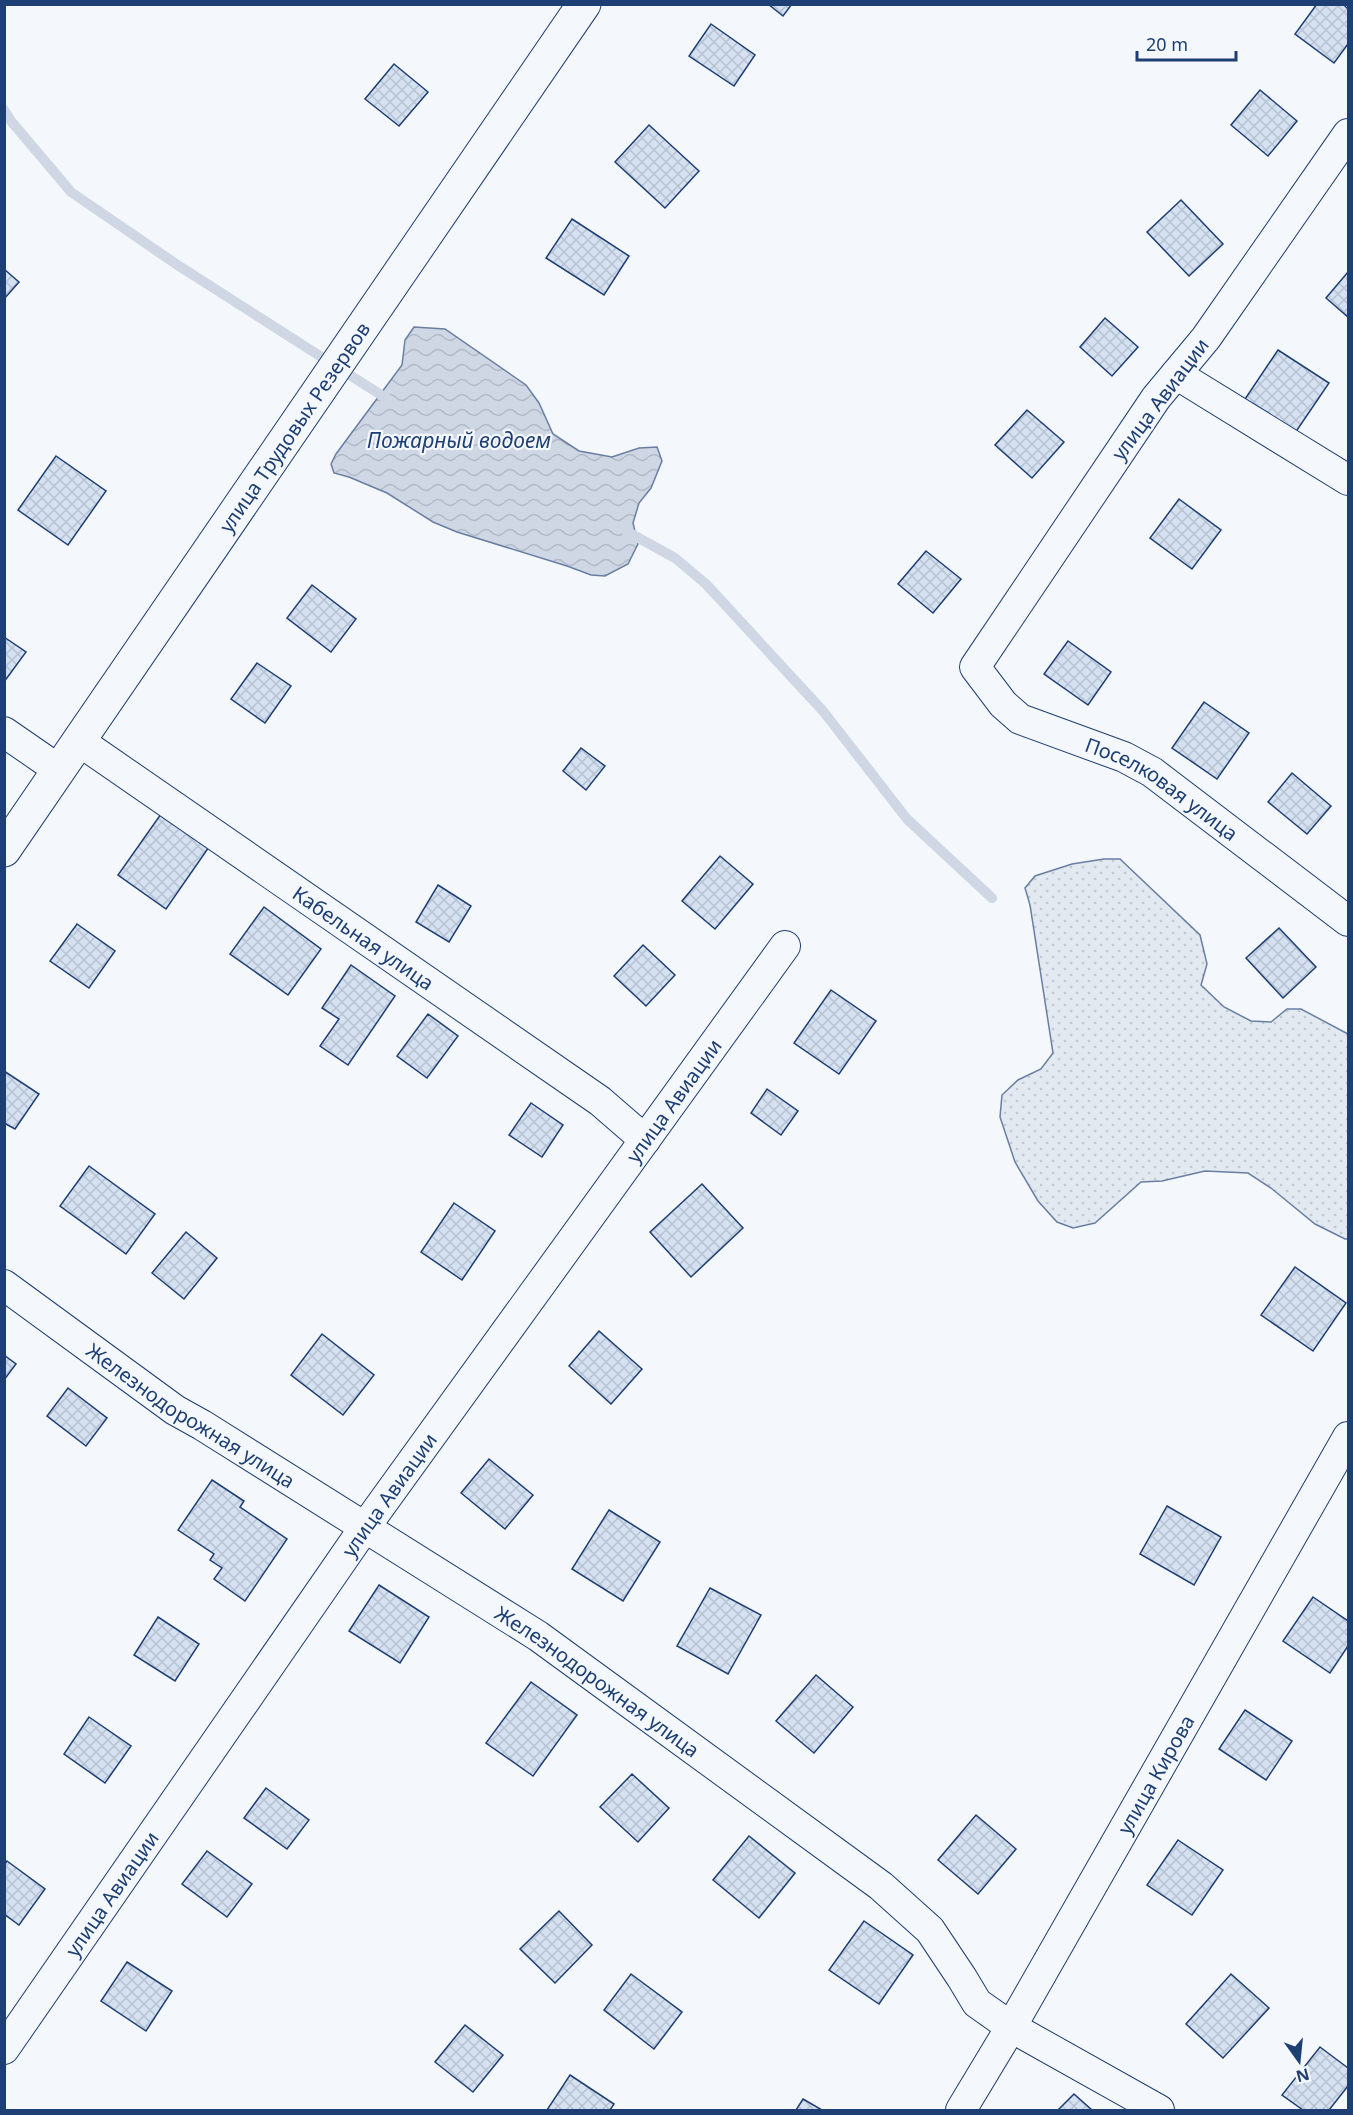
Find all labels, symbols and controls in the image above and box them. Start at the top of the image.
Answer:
scale bar [1137,24,1236,62]
text: 20 m [1146,32,1188,56]
street label: улица Трудовых Резервов [212,316,376,537]
street label: улица Авиации [1105,332,1215,466]
water label: Пожарный водоем [367,426,551,454]
street label: Поселковая улица [1082,731,1244,846]
street label: Кабельная улица [288,879,440,996]
street label: улица Авиации [619,1033,727,1168]
street label: Железнодорожная улица [81,1336,300,1494]
street label: улица Авиации [335,1427,443,1562]
street label: Железнодорожная улица [490,1599,705,1763]
street label: улица Кирова [1111,1710,1200,1839]
street label: улица Авиации [59,1826,164,1962]
north arrow [1269,2031,1329,2091]
text: N [1294,2063,1312,2088]

